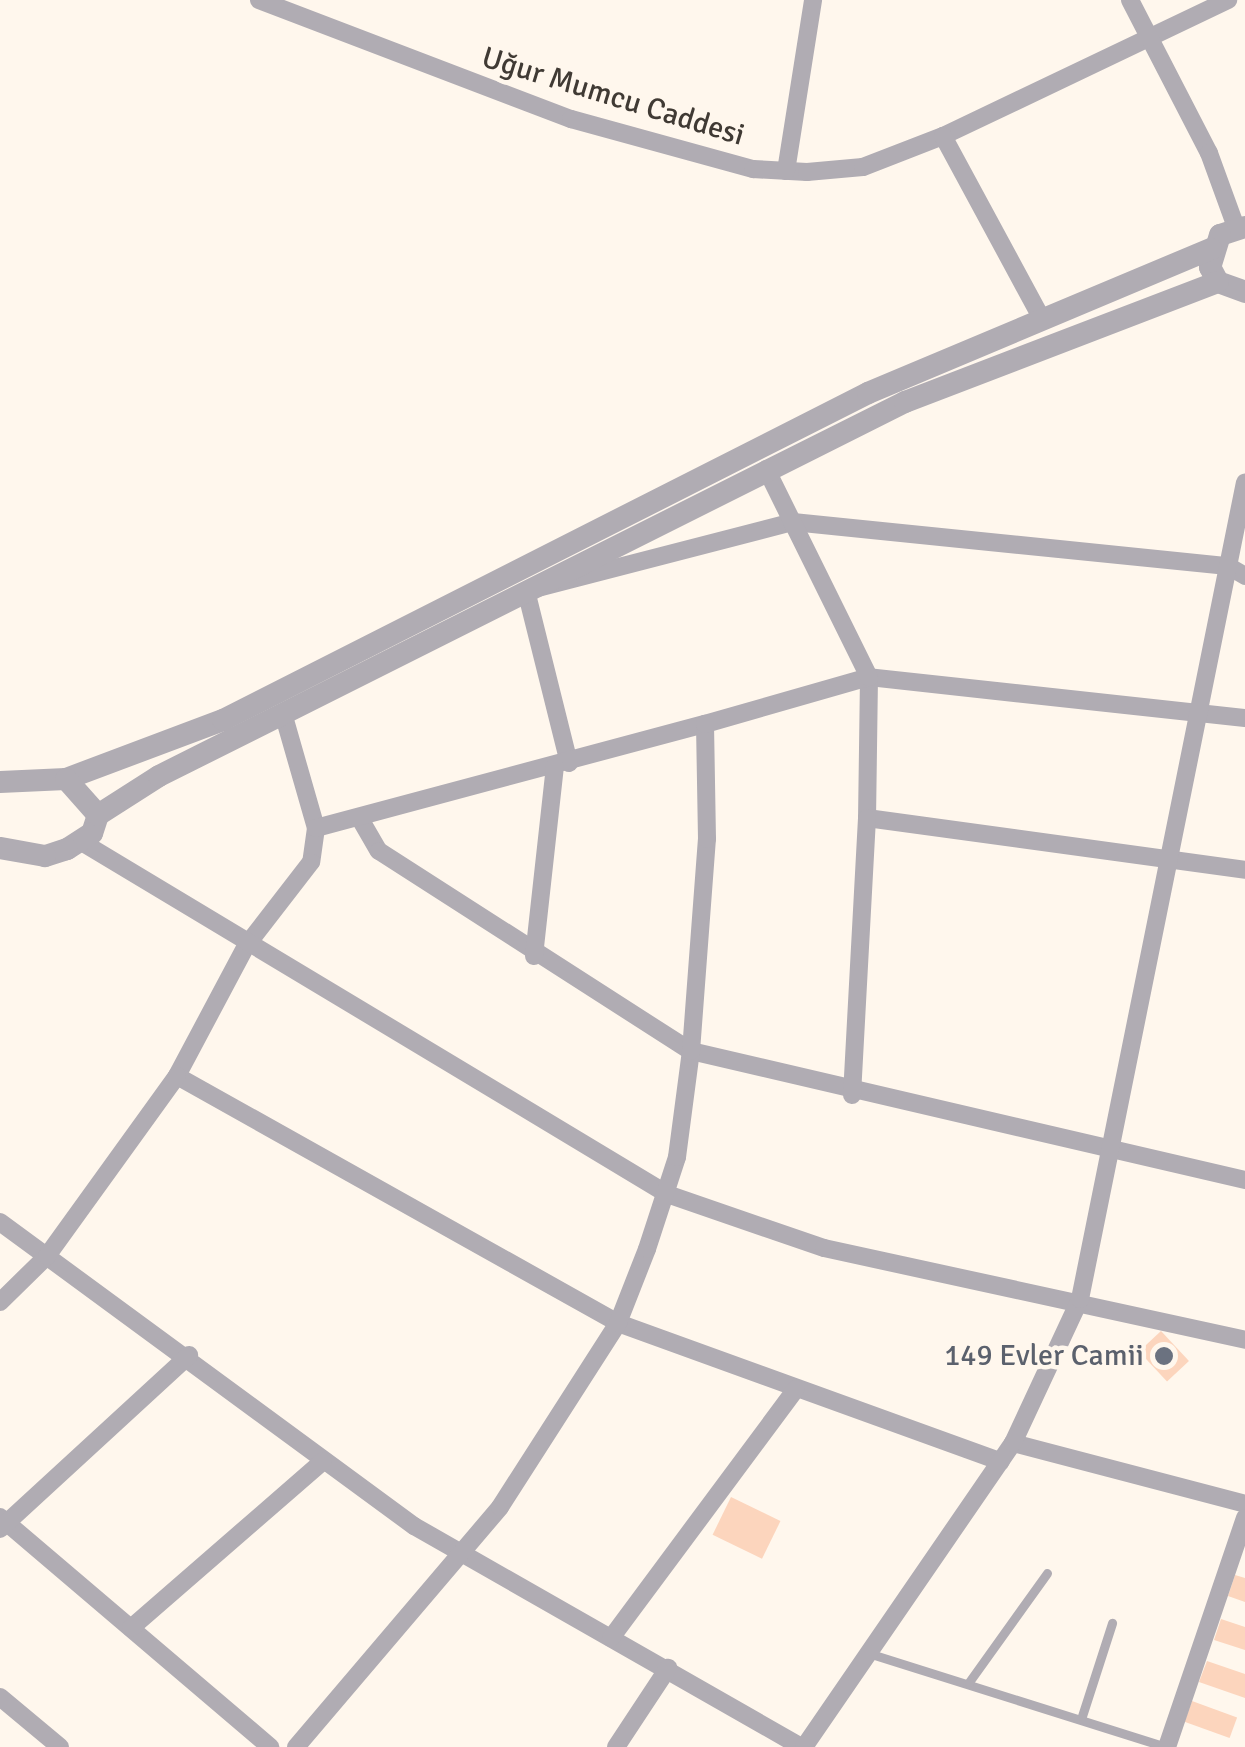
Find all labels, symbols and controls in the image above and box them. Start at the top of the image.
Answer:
street label: Uğur Mumcu Caddesi [477,40,749,154]
place label: 149 Evler Camii [944,1338,1144,1374]
marker: 149 Evler Camii [1153,1345,1175,1367]

